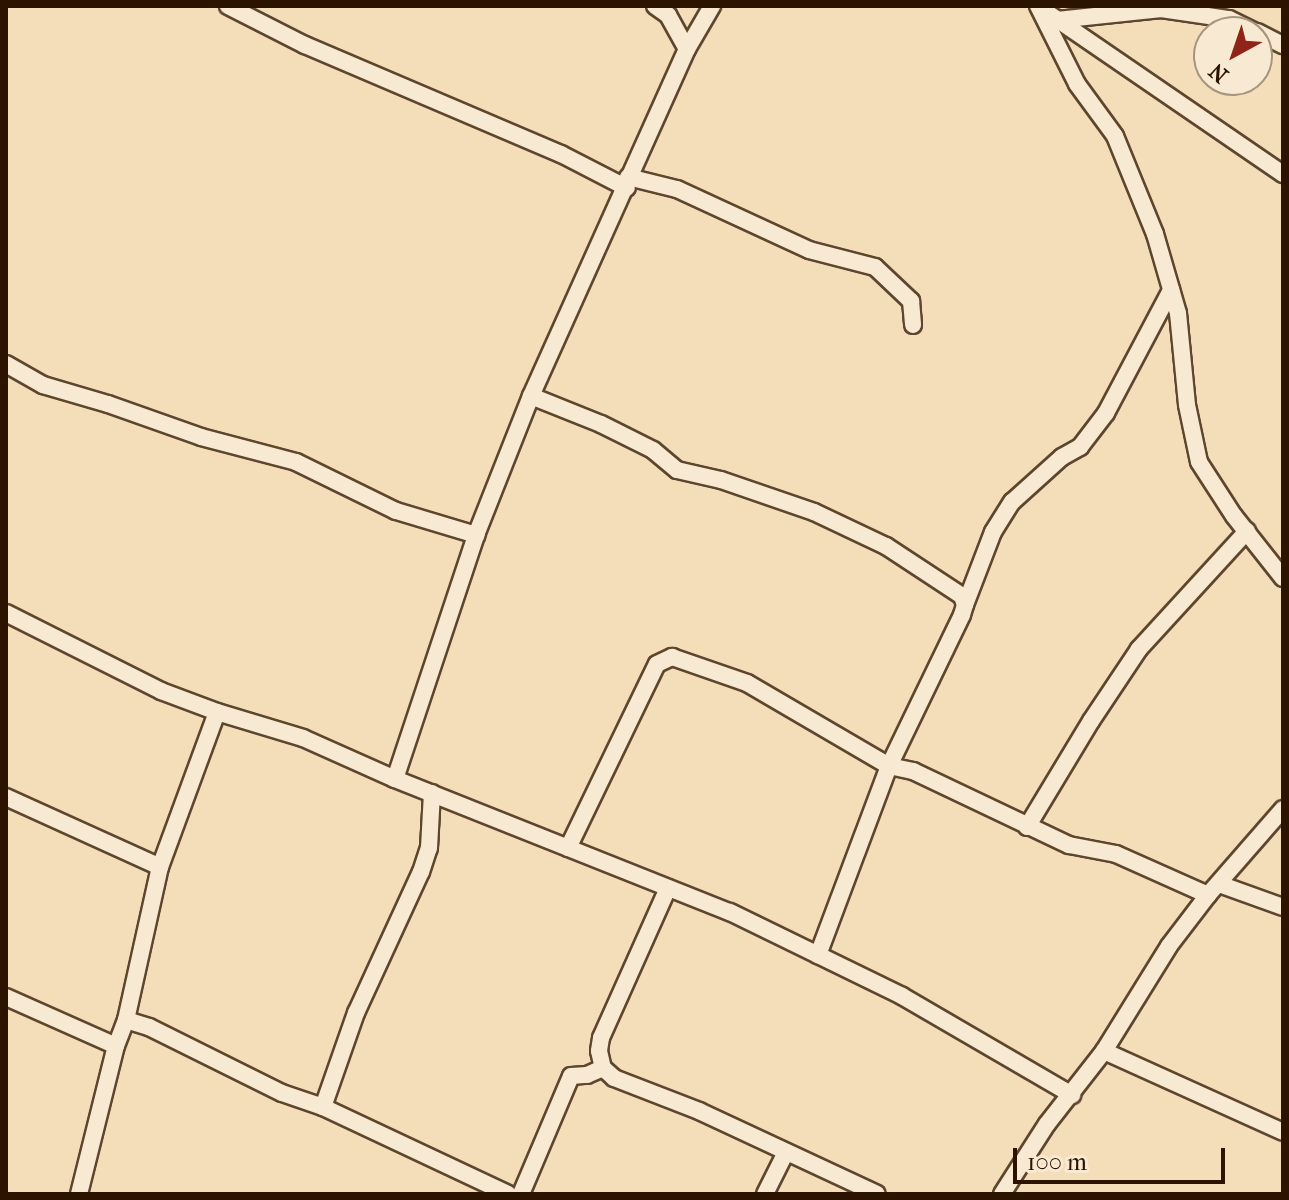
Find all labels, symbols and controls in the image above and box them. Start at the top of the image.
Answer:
north arrow [1193,16,1273,96]
text: N [1204,58,1234,88]
scale bar [1017,1132,1229,1182]
text: 100 m [1027,1148,1087,1176]

